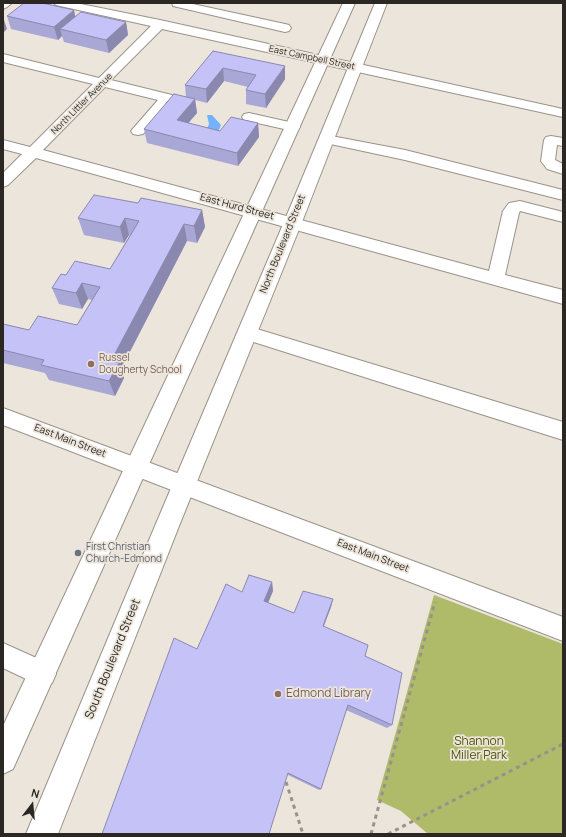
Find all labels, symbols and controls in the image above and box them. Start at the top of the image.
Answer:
street label: East Campbell Street [268,44,356,72]
street label: North Littler Avenue [49,71,115,137]
street label: East Hurd Street [199,191,275,223]
street label: North Boulevard Street [258,193,308,295]
place label: Russel Dougherty School [99,352,182,376]
marker: Russel Dougherty School [86,359,96,369]
street label: East Main Street [32,422,108,460]
street label: East Main Street [335,537,411,575]
place label: First Christian Church-Edmond [86,541,162,564]
marker: First Christian Church-Edmond [73,548,83,558]
street label: South Boulevard Street [82,597,144,721]
place label: Edmond Library [286,687,371,701]
marker: Edmond Library [273,689,283,699]
park label: Shannon Miller Park [451,735,507,763]
north arrow [12,785,52,825]
text: N [30,785,41,801]

